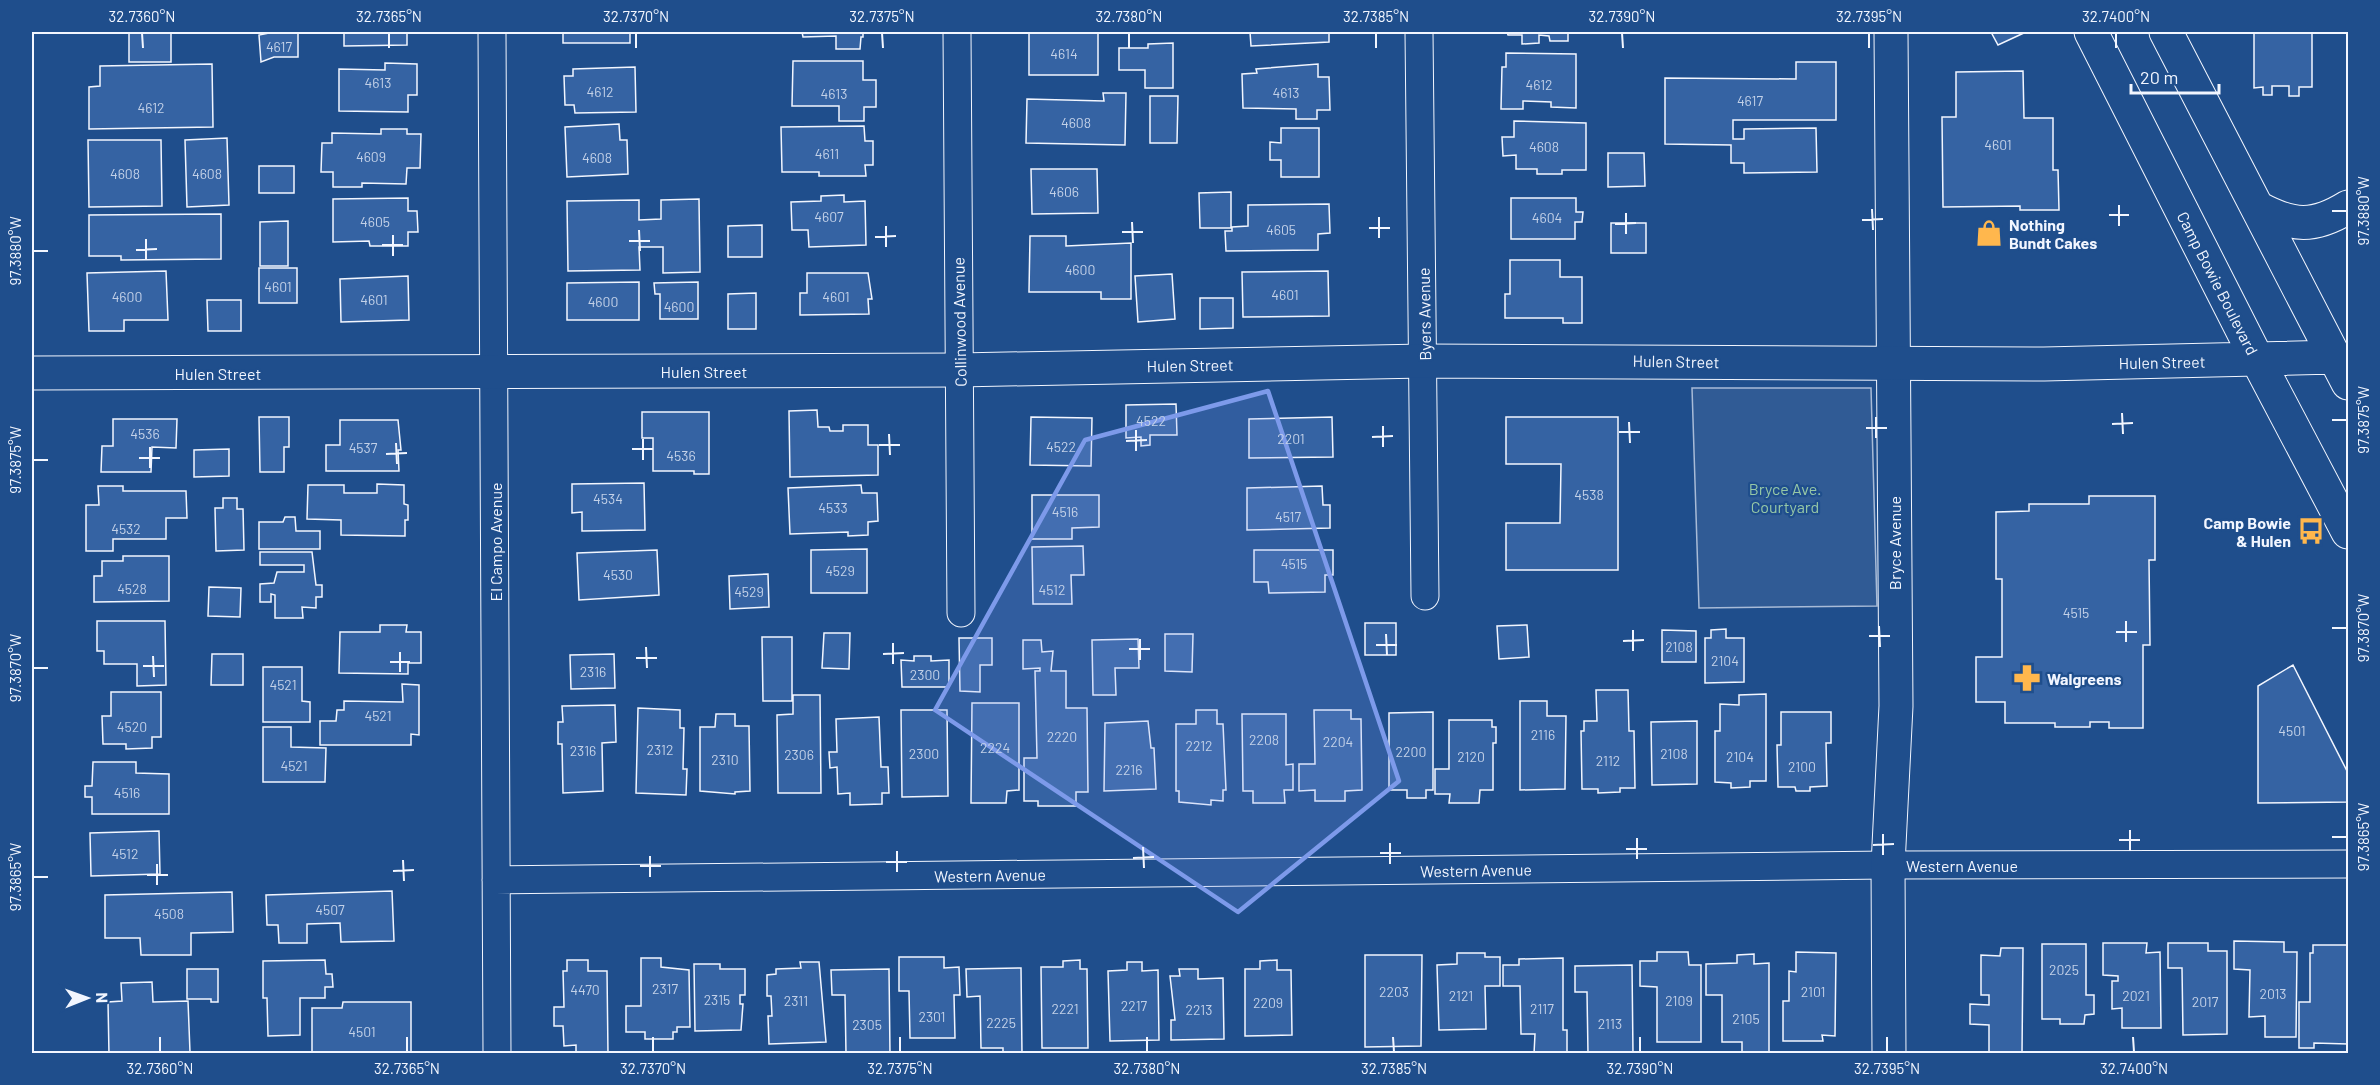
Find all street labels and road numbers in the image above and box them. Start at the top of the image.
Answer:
street label: Camp Bowie Boulevard [2174,208,2262,358]
street label: Collinwood Avenue [948,257,970,387]
street label: Byers Avenue [1414,267,1434,361]
street label: Hulen Street [1632,351,1720,371]
street label: Hulen Street [2118,352,2206,372]
street label: Hulen Street [1146,355,1234,375]
street label: Hulen Street [661,362,747,381]
street label: Hulen Street [175,364,261,383]
street label: El Campo Avenue [486,482,505,602]
street label: Bryce Avenue [1885,496,1904,590]
street label: Western Avenue [1906,856,2018,875]
street label: Western Avenue [1420,860,1532,880]
street label: Western Avenue [934,865,1046,885]

